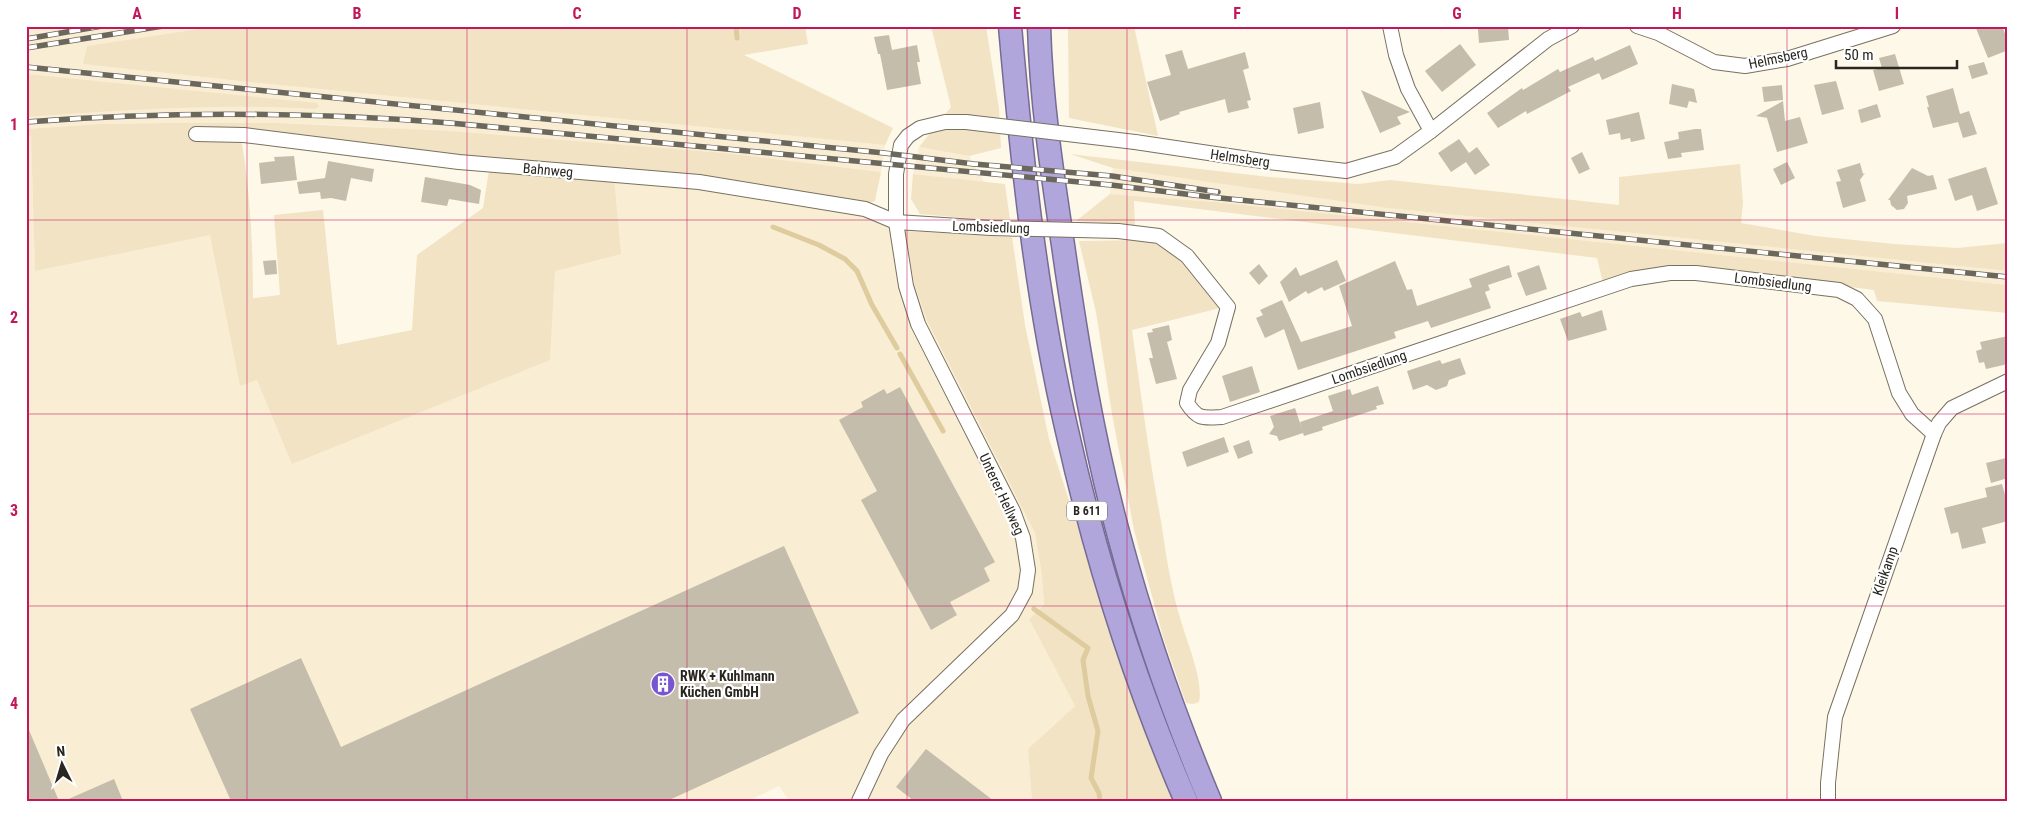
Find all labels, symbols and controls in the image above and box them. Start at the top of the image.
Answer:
text: A [132,4,142,23]
text: B [353,4,362,23]
text: C [572,4,582,23]
text: D [792,4,802,23]
text: E [1013,4,1021,23]
text: F [1233,4,1241,23]
text: G [1452,4,1462,23]
text: H [1672,4,1682,23]
text: I [1895,4,1899,23]
scale bar [1836,38,1958,70]
street label: Helmsberg [1747,44,1809,72]
text: 50 m [1844,46,1874,64]
text: 1 [10,115,18,134]
street label: Helmsberg [1209,146,1271,170]
street label: Bahnweg [522,160,574,180]
street label: Lombsiedlung [952,218,1030,236]
street label: Lombsiedlung [1733,269,1813,295]
text: 2 [10,308,18,327]
street label: Lombsiedlung [1330,347,1408,387]
street label: Unterer Hellweg [976,451,1028,537]
text: 3 [10,501,18,520]
road number: B 611 [1067,502,1107,520]
street label: Kleikamp [1869,544,1901,598]
place label: RWK + Kuhlmann Küchen GmbH [680,668,775,700]
building icon: RWK + Kuhlmann Küchen GmbH [650,671,676,697]
text: 4 [10,694,18,713]
north arrow [38,740,88,790]
text: N [56,743,66,759]

